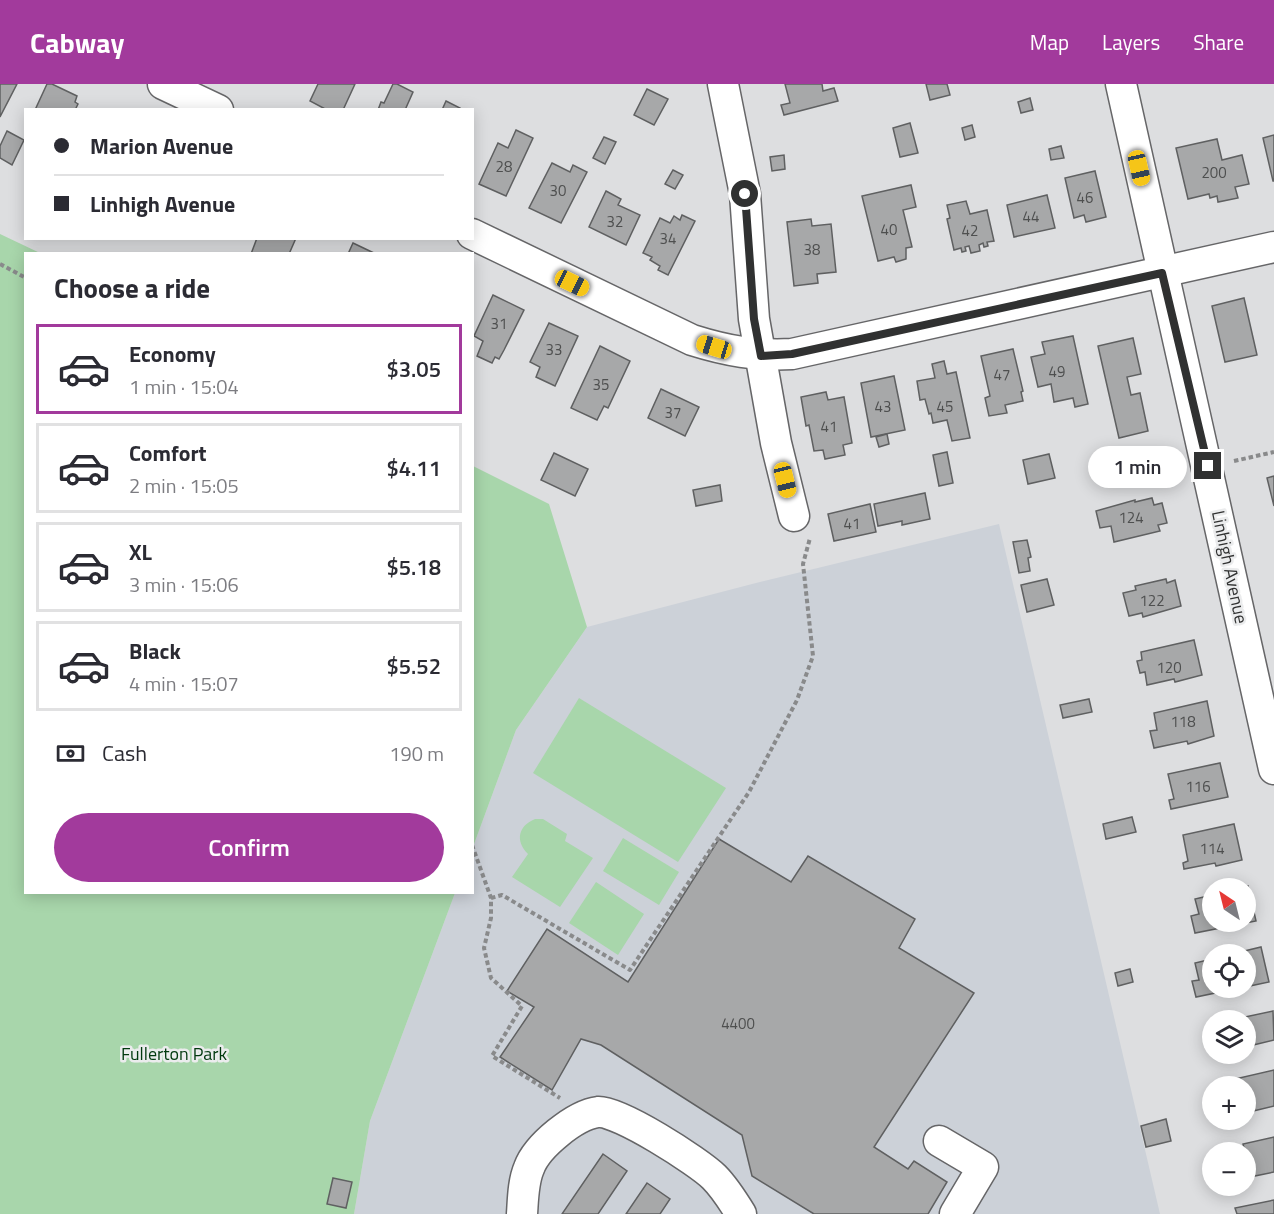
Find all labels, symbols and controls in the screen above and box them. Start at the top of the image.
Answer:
text: Cabway [30,21,124,64]
text: Map [1030,26,1069,58]
text: Layers [1102,26,1160,58]
text: Share [1193,26,1244,58]
text: Marion Avenue [90,129,233,163]
car [1126,148,1152,188]
house number: 28 [496,155,512,178]
house number: 200 [1201,161,1227,184]
house number: 30 [550,179,566,202]
route start [731,180,758,207]
house number: 46 [1077,186,1093,209]
text: Linhigh Avenue [90,187,235,221]
house number: 44 [1023,205,1039,228]
house number: 32 [607,210,623,233]
house number: 40 [881,218,897,241]
house number: 42 [962,219,978,242]
house number: 34 [660,227,676,250]
house number: 38 [804,238,820,261]
text: Choose a ride [54,267,210,308]
car [552,267,592,299]
house number: 31 [491,312,507,335]
car [694,333,734,361]
text: Economy [129,337,216,371]
house number: 33 [546,338,562,361]
icon: car [57,342,111,396]
text: $3.05 [386,352,441,386]
house number: 49 [1049,360,1065,383]
house number: 47 [994,363,1010,386]
text: 1 min · 15:04 [129,371,239,402]
house number: 35 [593,373,609,396]
house number: 43 [875,395,891,418]
house number: 45 [937,395,953,418]
house number: 37 [665,401,681,424]
house number: 41 [821,415,837,438]
text: Comfort [129,436,207,470]
icon: car [57,441,111,495]
callout: 1 min [1088,445,1187,487]
text: $4.11 [386,451,441,485]
text: 1 min [1113,451,1162,482]
route end [1194,452,1221,479]
car [772,460,798,500]
text: 2 min · 15:05 [129,470,239,501]
house number: 124 [1118,506,1144,529]
street label: Linhigh Avenue [1205,508,1255,626]
house number: 41 [844,512,860,535]
text: XL [129,535,152,569]
icon: car [57,540,111,594]
text: $5.18 [386,550,441,584]
text: 3 min · 15:06 [129,569,239,600]
house number: 122 [1139,589,1165,612]
text: Black [129,634,181,668]
icon: car [57,639,111,693]
text: $5.52 [386,649,441,683]
house number: 120 [1156,656,1182,679]
text: 4 min · 15:07 [129,668,239,699]
house number: 118 [1170,710,1196,733]
text: Cash [102,736,147,770]
icon: cash [54,737,87,770]
text: 190 m [389,738,444,769]
house number: 116 [1185,775,1211,798]
button: Confirm [54,813,444,882]
house number: 114 [1199,837,1225,860]
north arrow [1202,878,1256,932]
map controls [1202,878,1256,1196]
button: locate [1202,944,1256,998]
button: layers [1202,1010,1256,1064]
house number: 4400 [721,1012,755,1035]
park label: Fullerton Park [121,1040,227,1067]
button: + [1202,1076,1256,1130]
button: − [1202,1142,1256,1196]

